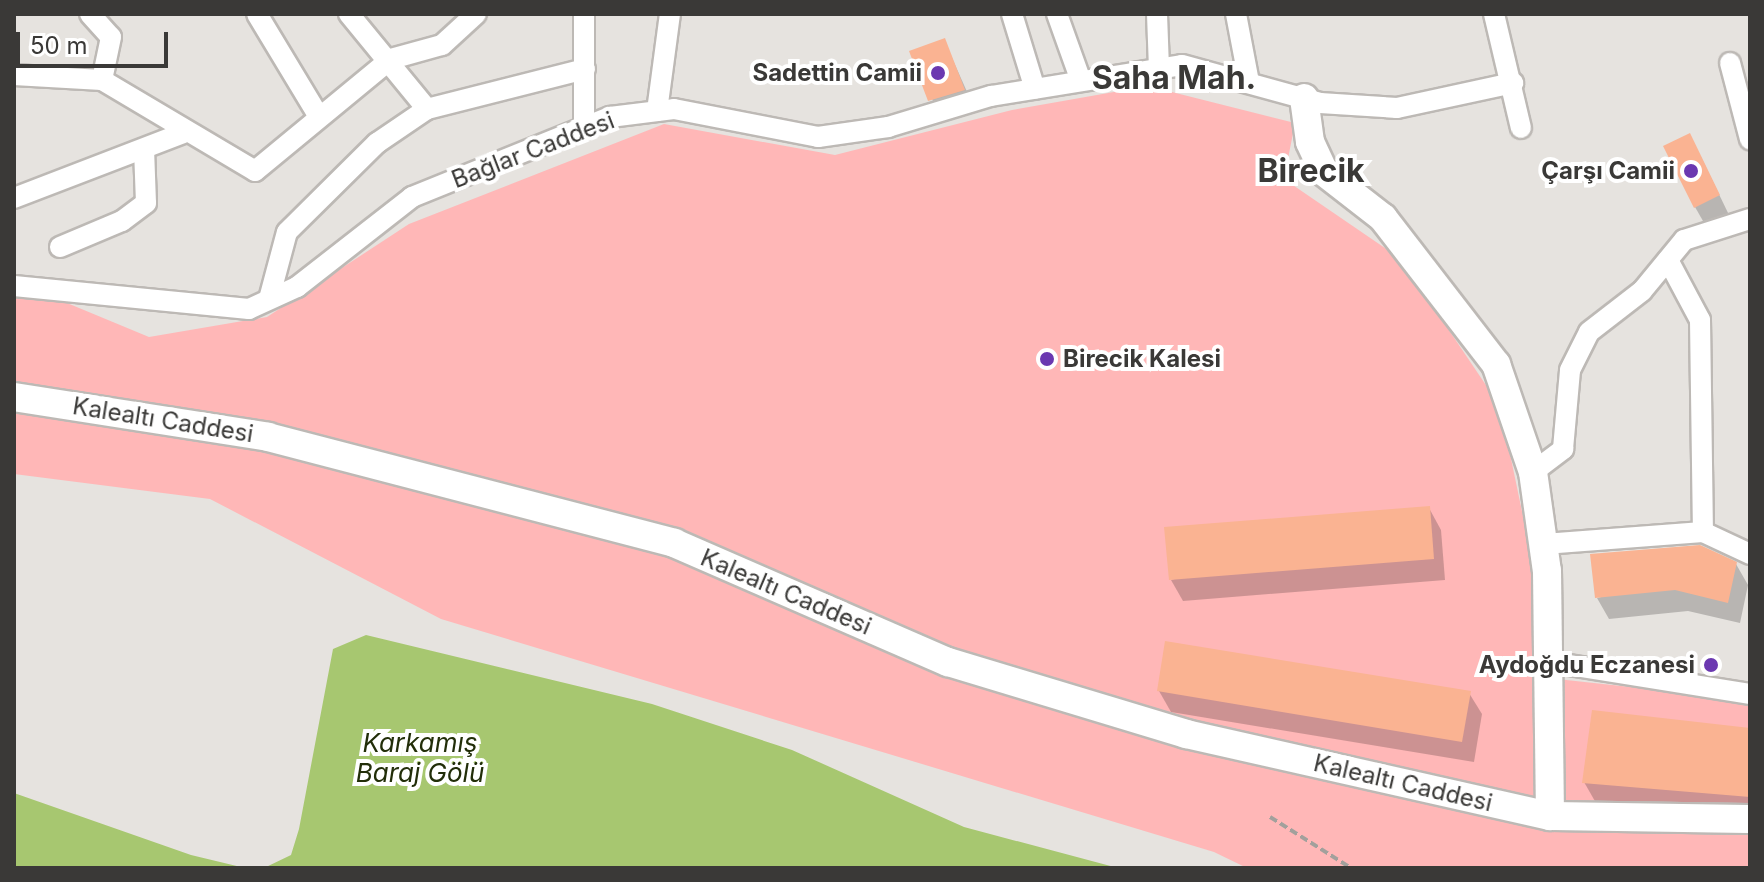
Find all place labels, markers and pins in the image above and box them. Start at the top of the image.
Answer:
place label: Sadettin Camii [752,59,922,87]
marker: Sadettin Camii [929,64,947,82]
place label: Çarşı Camii [1541,157,1675,185]
marker: Çarşı Camii [1682,162,1700,180]
place label: Birecik Kalesi [1063,345,1221,373]
marker: Birecik Kalesi [1038,350,1056,368]
place label: Aydoğdu Eczanesi [1479,651,1695,679]
marker: Aydoğdu Eczanesi [1702,656,1720,674]

